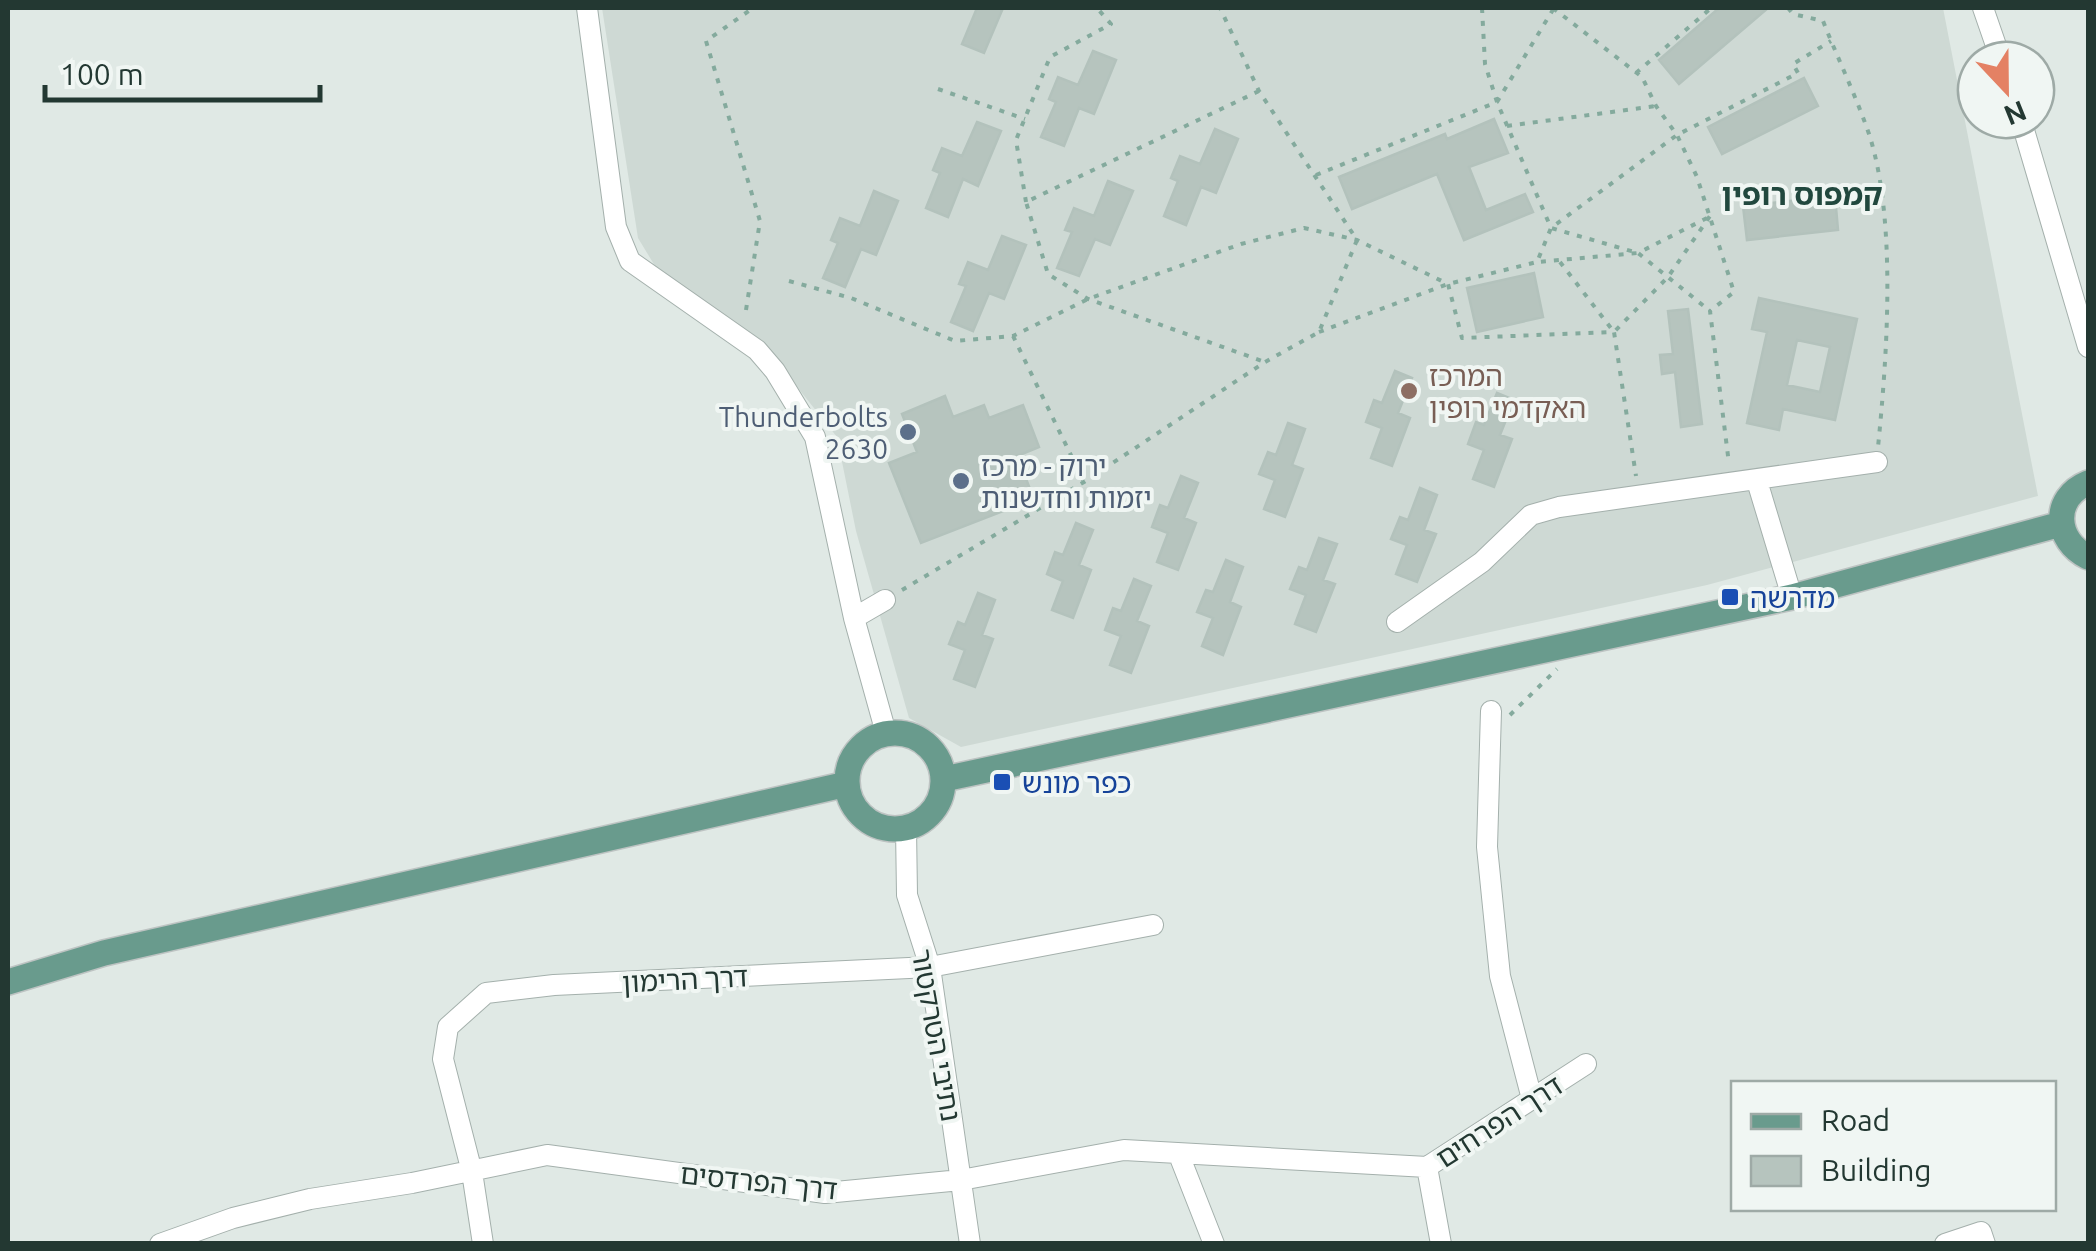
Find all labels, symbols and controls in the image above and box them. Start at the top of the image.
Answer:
scale bar [45,40,320,102]
north arrow [1956,40,2056,140]
text: 100 m [60,57,144,91]
text: N [2000,95,2031,132]
district label: קמפוס רופין [1721,177,1883,211]
place label: המרכז האקדמי רופין [1429,360,1586,423]
marker: המרכז האקדמי רופין [1398,380,1420,402]
place label: Thunderbolts 2630 [719,401,888,464]
marker: Thunderbolts 2630 [897,421,919,443]
place label: ירוק - מרכז יזמות וחדשנות [981,450,1152,513]
marker: ירוק - מרכז יזמות וחדשנות [950,470,972,492]
place label: מדרשה [1750,582,1835,613]
marker: מדרשה [1719,586,1741,608]
place label: כפר מונש [1022,767,1132,798]
marker: כפר מונש [991,771,1013,793]
street label: נתיבי הטרקטור [907,947,967,1123]
street label: דרך הרימון [621,960,749,998]
street label: דרך הפרחים [1430,1069,1568,1173]
legend [1731,1081,2056,1211]
text: Road [1821,1103,1890,1137]
text: Building [1821,1153,1932,1187]
street label: דרך הפרדסים [679,1157,839,1205]

